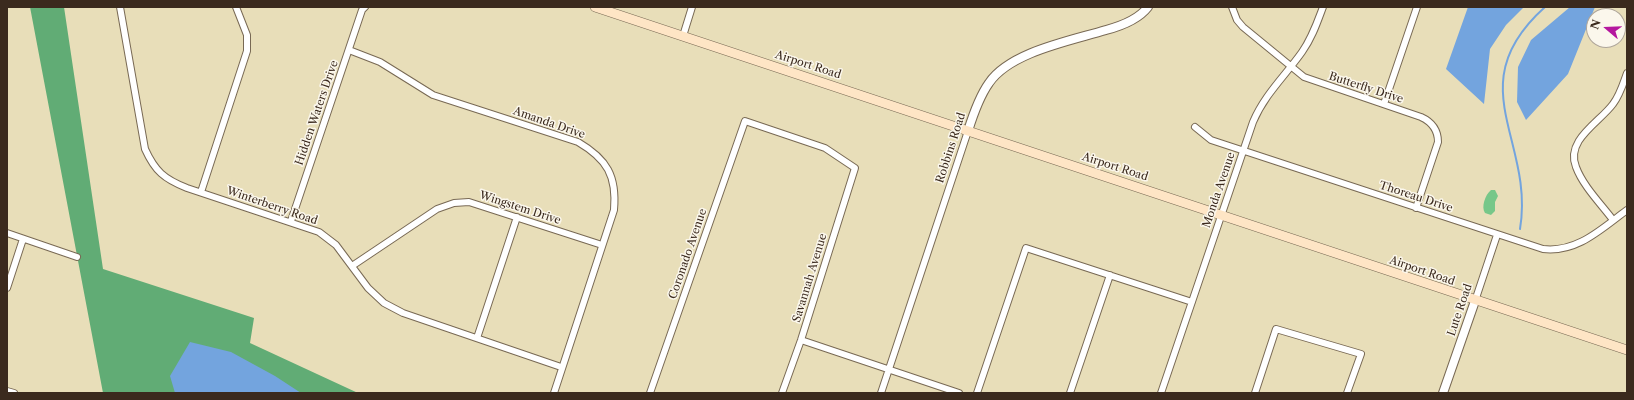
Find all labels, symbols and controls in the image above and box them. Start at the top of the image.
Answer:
north arrow [1586,8,1626,48]
text: N [1587,18,1604,31]
street label: Airport Road [773,48,843,82]
street label: Hidden Waters Drive [293,59,341,167]
street label: Butterfly Drive [1327,70,1405,106]
street label: Amanda Drive [511,105,587,141]
street label: Robbins Road [933,111,969,185]
street label: Airport Road [1080,150,1150,184]
street label: Monda Avenue [1200,150,1238,230]
street label: Thoreau Drive [1378,179,1454,215]
street label: Winterberry Road [225,184,319,228]
street label: Wingstem Drive [478,189,562,227]
street label: Coronado Avenue [666,207,710,301]
street label: Savannah Avenue [790,232,830,324]
street label: Airport Road [1388,254,1456,288]
street label: Lute Road [1445,282,1475,338]

